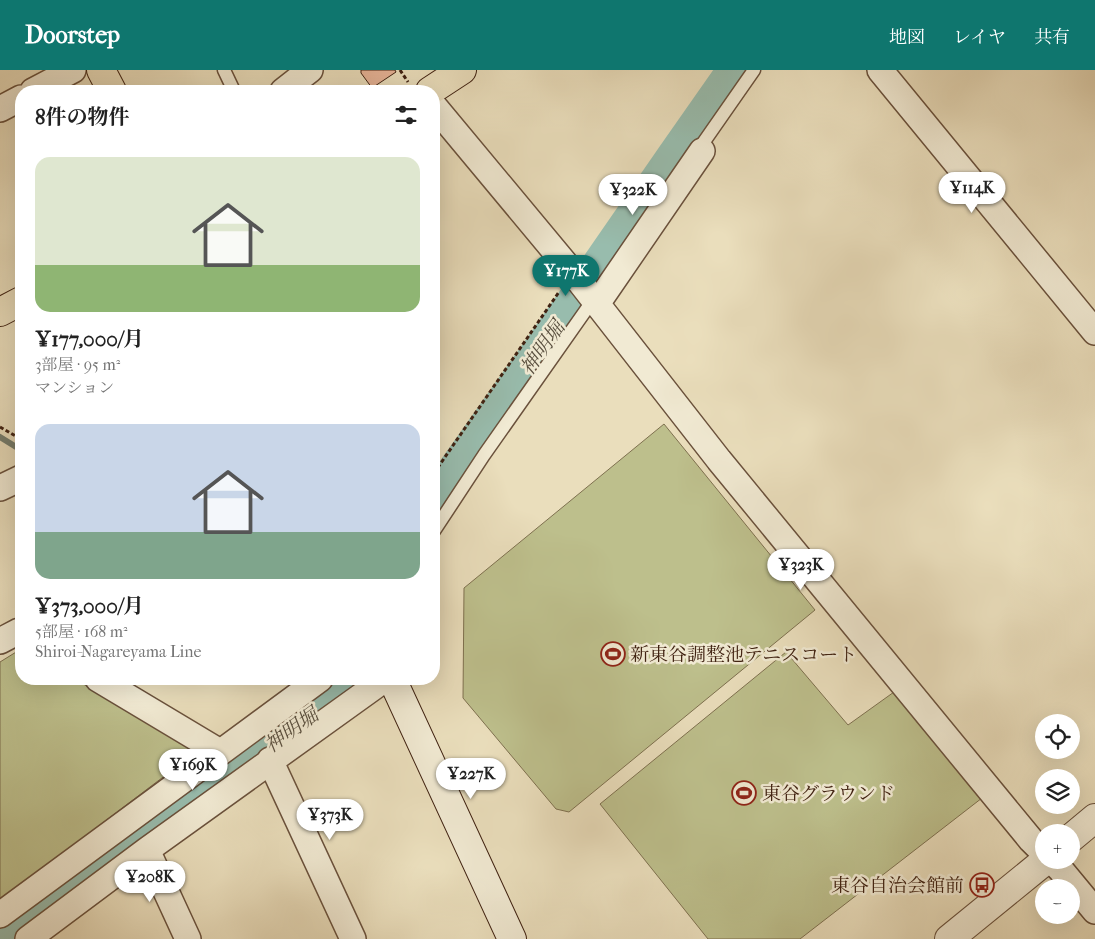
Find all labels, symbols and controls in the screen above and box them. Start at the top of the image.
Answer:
text: Doorstep [25,21,120,49]
text: 地図 [889,27,925,48]
text: レイヤ [953,27,1006,48]
text: 共有 [1034,27,1070,48]
icon: filters [392,101,420,129]
text: 8件の物件 [35,105,130,129]
pin: ¥114K [937,172,1007,214]
pin: ¥322K [598,174,668,216]
text: ¥114K [950,178,994,197]
text: ¥322K [609,180,657,199]
icon: home [183,190,273,280]
pin: ¥177K [531,254,601,297]
text: ¥177K [543,261,589,280]
water label: 神明堀 [516,315,571,379]
text: ¥177,000/月 [35,327,144,351]
text: 3部屋 · 95 m² [35,355,120,374]
text: マンション [35,378,114,397]
icon: home [183,457,273,547]
pin: ¥323K [766,548,836,591]
text: ¥323K [778,555,824,574]
text: ¥373,000/月 [35,594,144,618]
text: 5部屋 · 168 m² [35,622,128,641]
sports icon: 新東谷調整池テニスコート [600,641,626,667]
text: Shiroi-Nagareyama Line [35,642,201,661]
place label: 新東谷調整池テニスコート [630,644,857,666]
water label: 神明堀 [260,702,325,757]
map controls [1035,714,1080,924]
button: locate [1035,714,1080,759]
pin: ¥169K [158,748,228,791]
text: ¥169K [170,755,216,774]
pin: ¥227K [436,758,506,800]
text: ¥227K [447,764,495,783]
button: layers [1035,769,1080,814]
sports icon: 東谷グラウンド [731,780,757,806]
place label: 東谷グラウンド [762,783,895,805]
pin: ¥373K [295,798,365,841]
text: ¥373K [308,805,352,824]
button: + [1035,824,1080,869]
pin: ¥208K [115,860,185,903]
text: ¥208K [125,867,175,886]
bus stop icon: 東谷自治会館前 [969,872,995,898]
place label: 東谷自治会館前 [831,875,964,897]
button: − [1035,879,1080,924]

